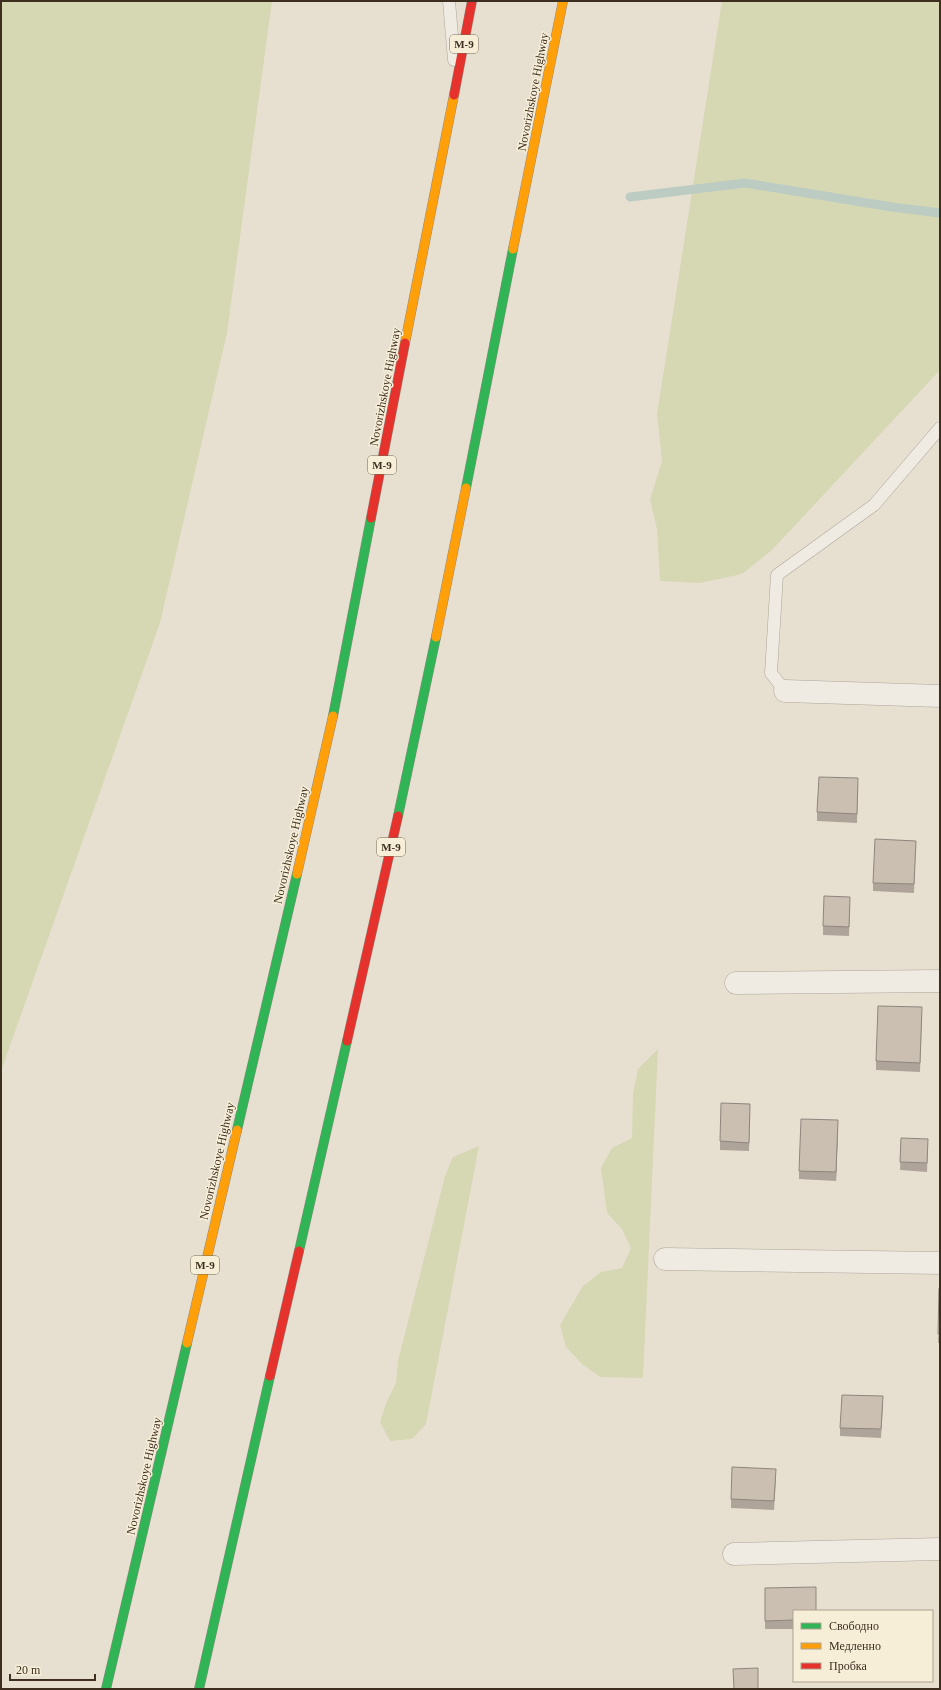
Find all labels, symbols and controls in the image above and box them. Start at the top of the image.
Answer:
street label: Novorizhskoye Highway [515,32,551,152]
road number: М-9 [450,35,478,53]
street label: Novorizhskoye Highway [367,327,403,447]
road number: М-9 [368,456,396,474]
street label: Novorizhskoye Highway [271,785,311,905]
road number: М-9 [377,838,405,856]
street label: Novorizhskoye Highway [197,1101,237,1221]
road number: М-9 [191,1256,219,1274]
street label: Novorizhskoye Highway [124,1416,164,1536]
legend [793,1610,933,1682]
text: Свободно [829,1619,879,1633]
text: Медленно [829,1639,881,1653]
scale bar [10,1656,95,1682]
text: Пробка [829,1659,867,1673]
text: 20 m [16,1663,41,1677]

